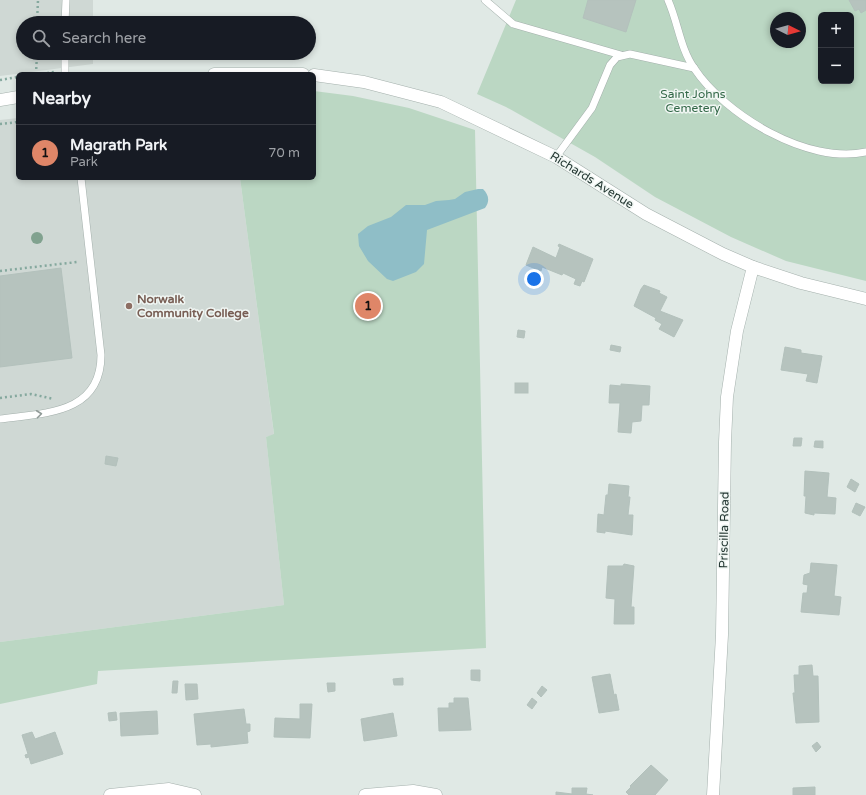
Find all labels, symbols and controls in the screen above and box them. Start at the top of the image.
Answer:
north arrow [770,12,806,48]
map controls [818,12,854,84]
button: + [818,12,854,48]
search box [16,16,316,60]
icon: search [30,27,52,49]
text: Search here [62,29,146,47]
button: − [818,48,854,84]
park label: Saint Johns Cemetery [660,87,726,115]
text: Nearby [32,88,91,109]
text: Magrath Park [70,136,167,154]
text: 1 [41,145,49,161]
text: 70 m [268,145,300,161]
street label: Richards Avenue [548,149,637,211]
text: Park [70,154,98,170]
your location [524,269,544,289]
pin: 1 [355,291,381,321]
place label: Norwalk Community College [137,292,249,321]
marker: Norwalk Community College [124,301,134,311]
one-way arrow [36,410,42,419]
street label: Priscilla Road [716,492,732,568]

